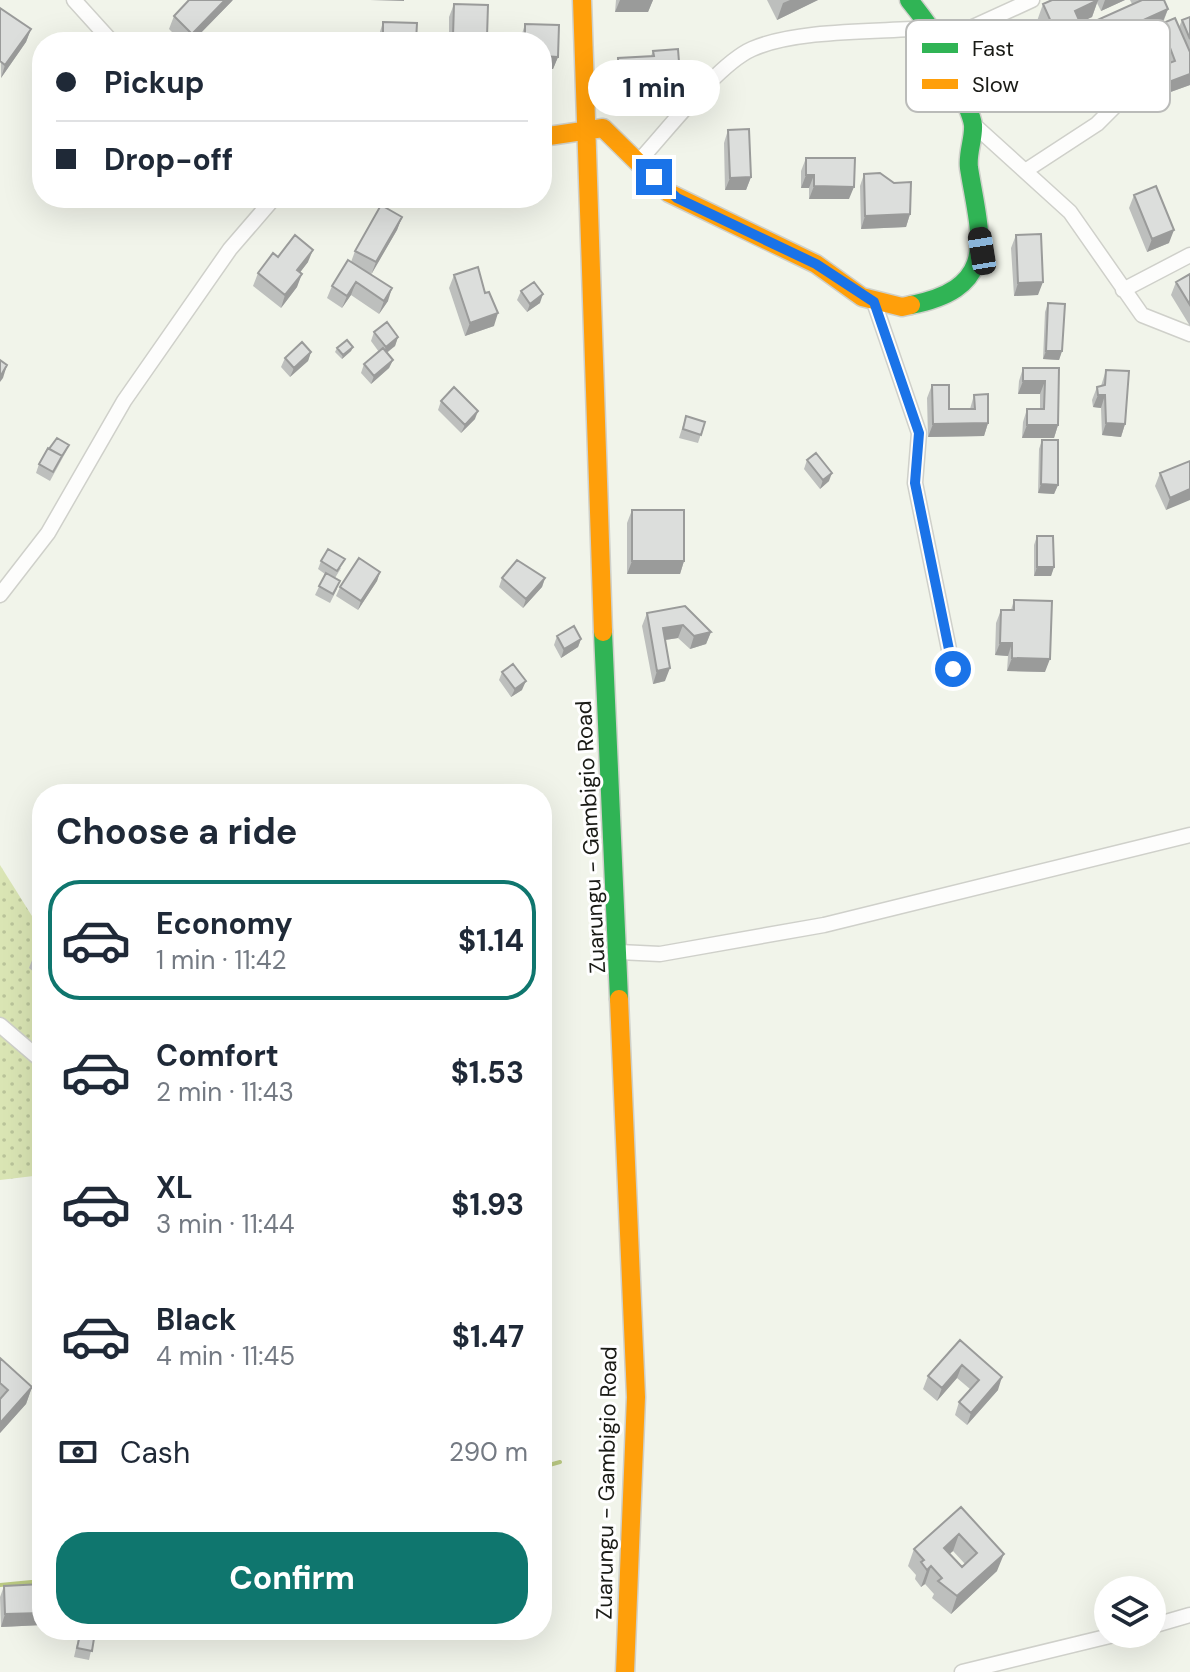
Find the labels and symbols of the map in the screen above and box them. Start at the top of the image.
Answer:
legend [906,20,1170,112]
text: Fast [972,34,1014,63]
callout: 1 min [588,61,720,117]
text: Slow [972,70,1019,99]
route end [636,159,672,195]
car [966,225,998,277]
route start [935,651,971,687]
street label: Zuarungu - Gambigio Road [569,700,612,974]
street label: Zuarungu - Gambigio Road [590,1346,623,1620]

